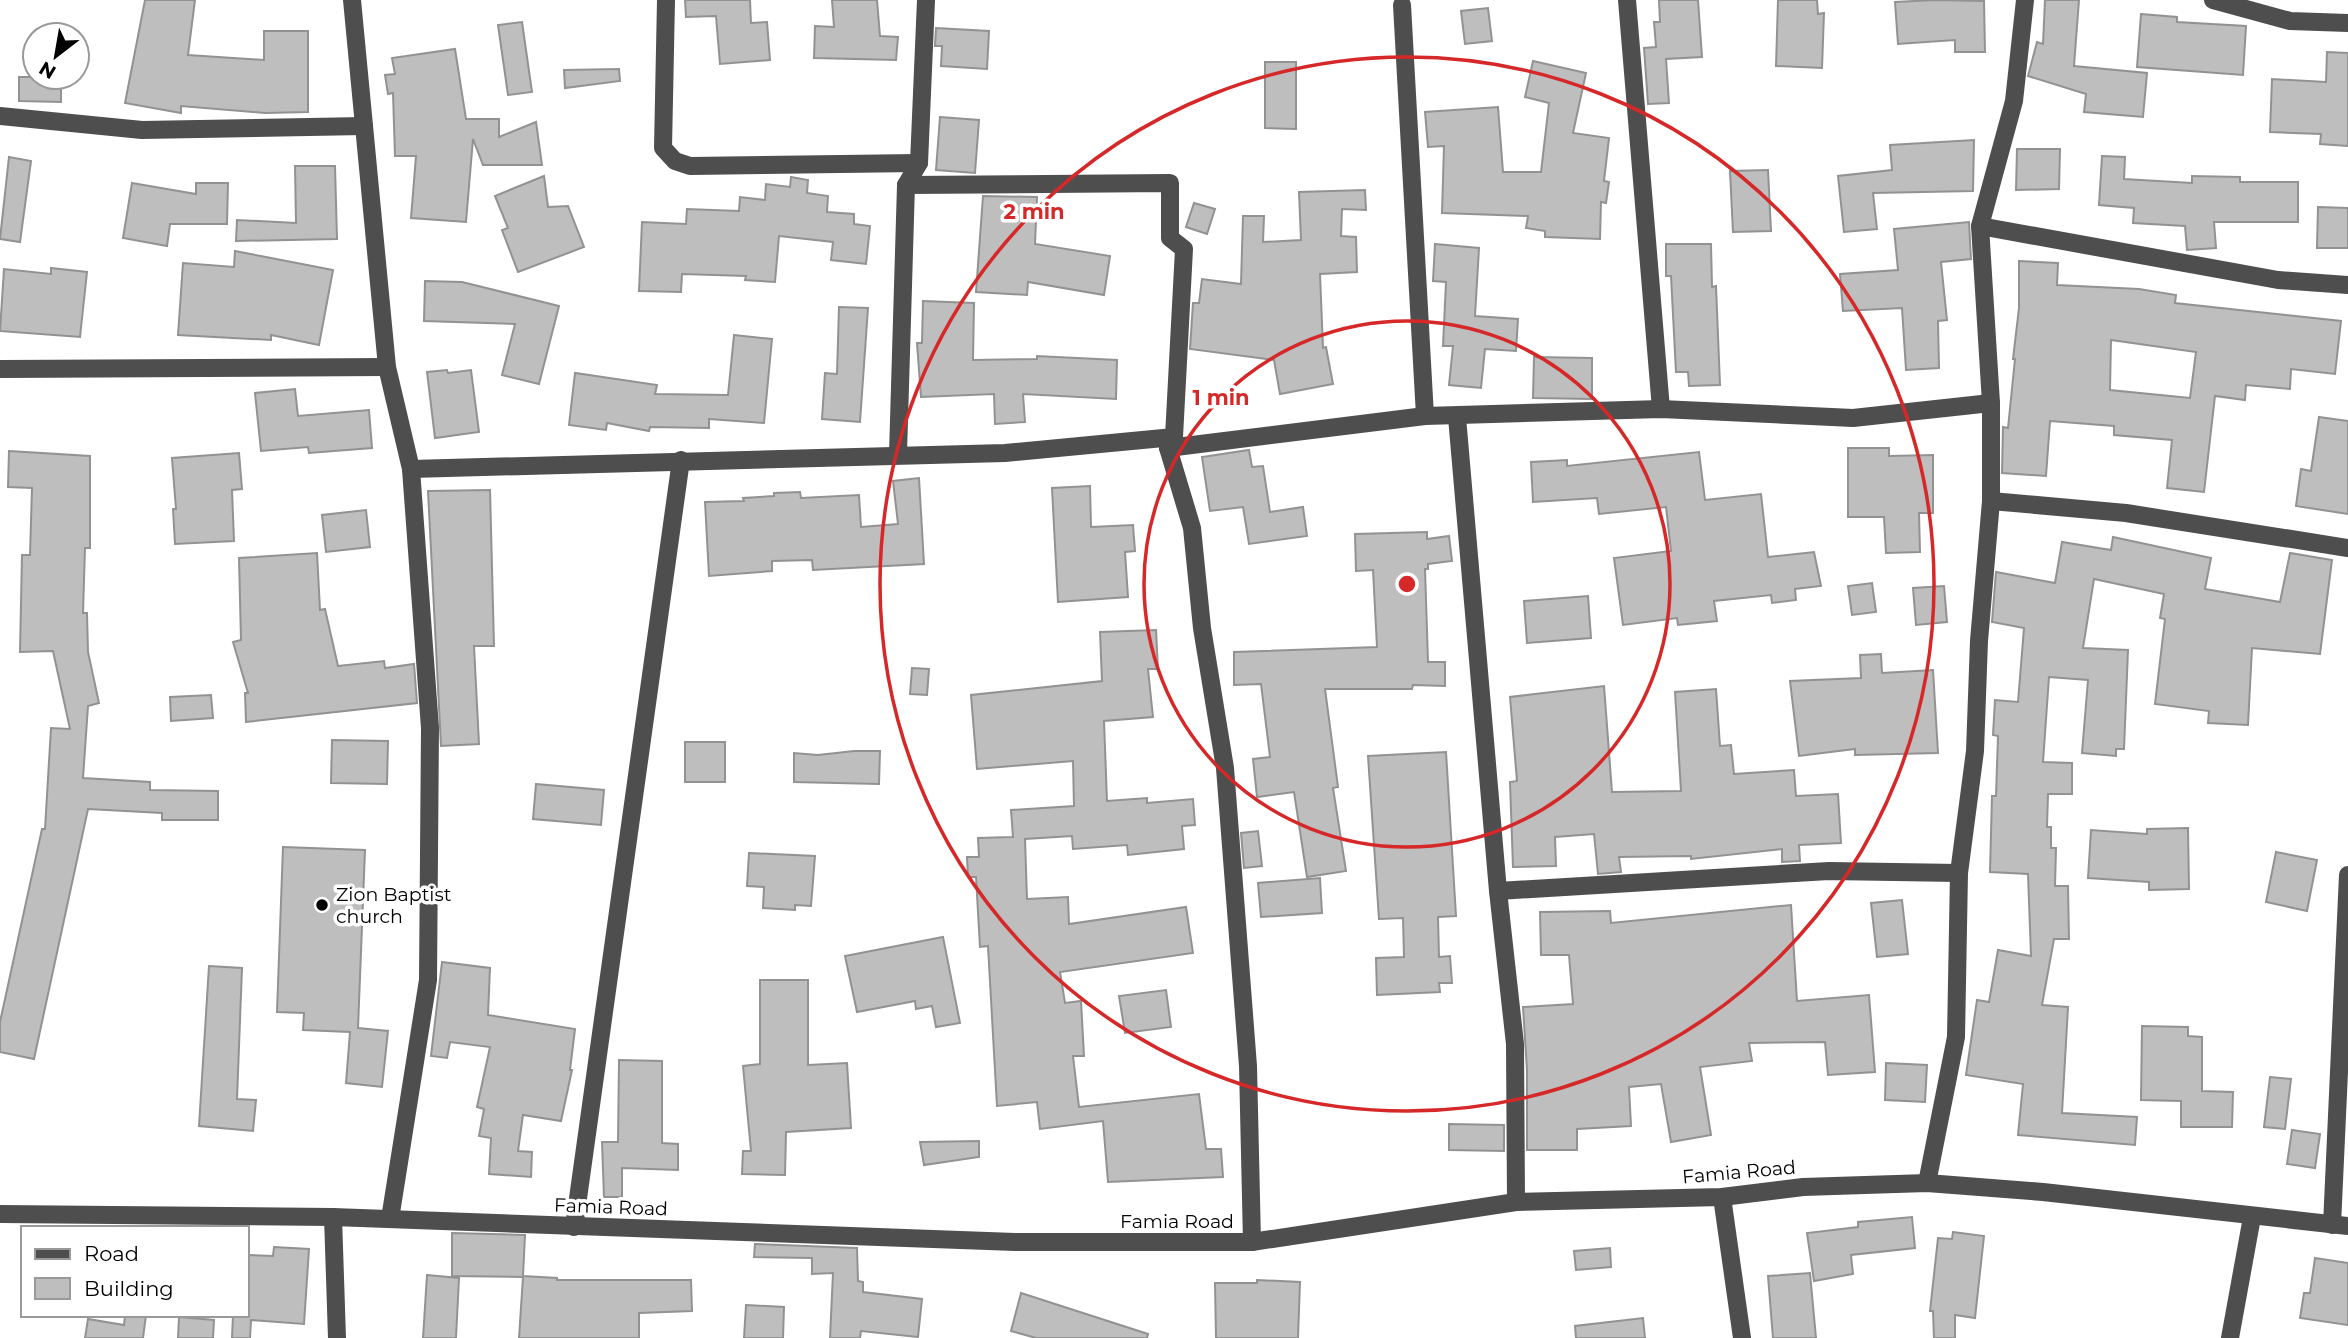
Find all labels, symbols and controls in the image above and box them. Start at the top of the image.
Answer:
north arrow [21,21,91,91]
text: N [35,56,60,84]
text: 2 min [1003,199,1065,224]
text: 1 min [1192,385,1250,410]
centre of rings [1395,572,1419,596]
place label: Zion Baptist church [336,883,452,928]
marker: Zion Baptist church [314,897,330,913]
street label: Famia Road [1681,1156,1797,1188]
street label: Famia Road [554,1194,668,1220]
street label: Famia Road [1120,1210,1234,1233]
legend [21,1226,248,1317]
text: Road [84,1241,139,1266]
text: Building [84,1276,174,1301]

